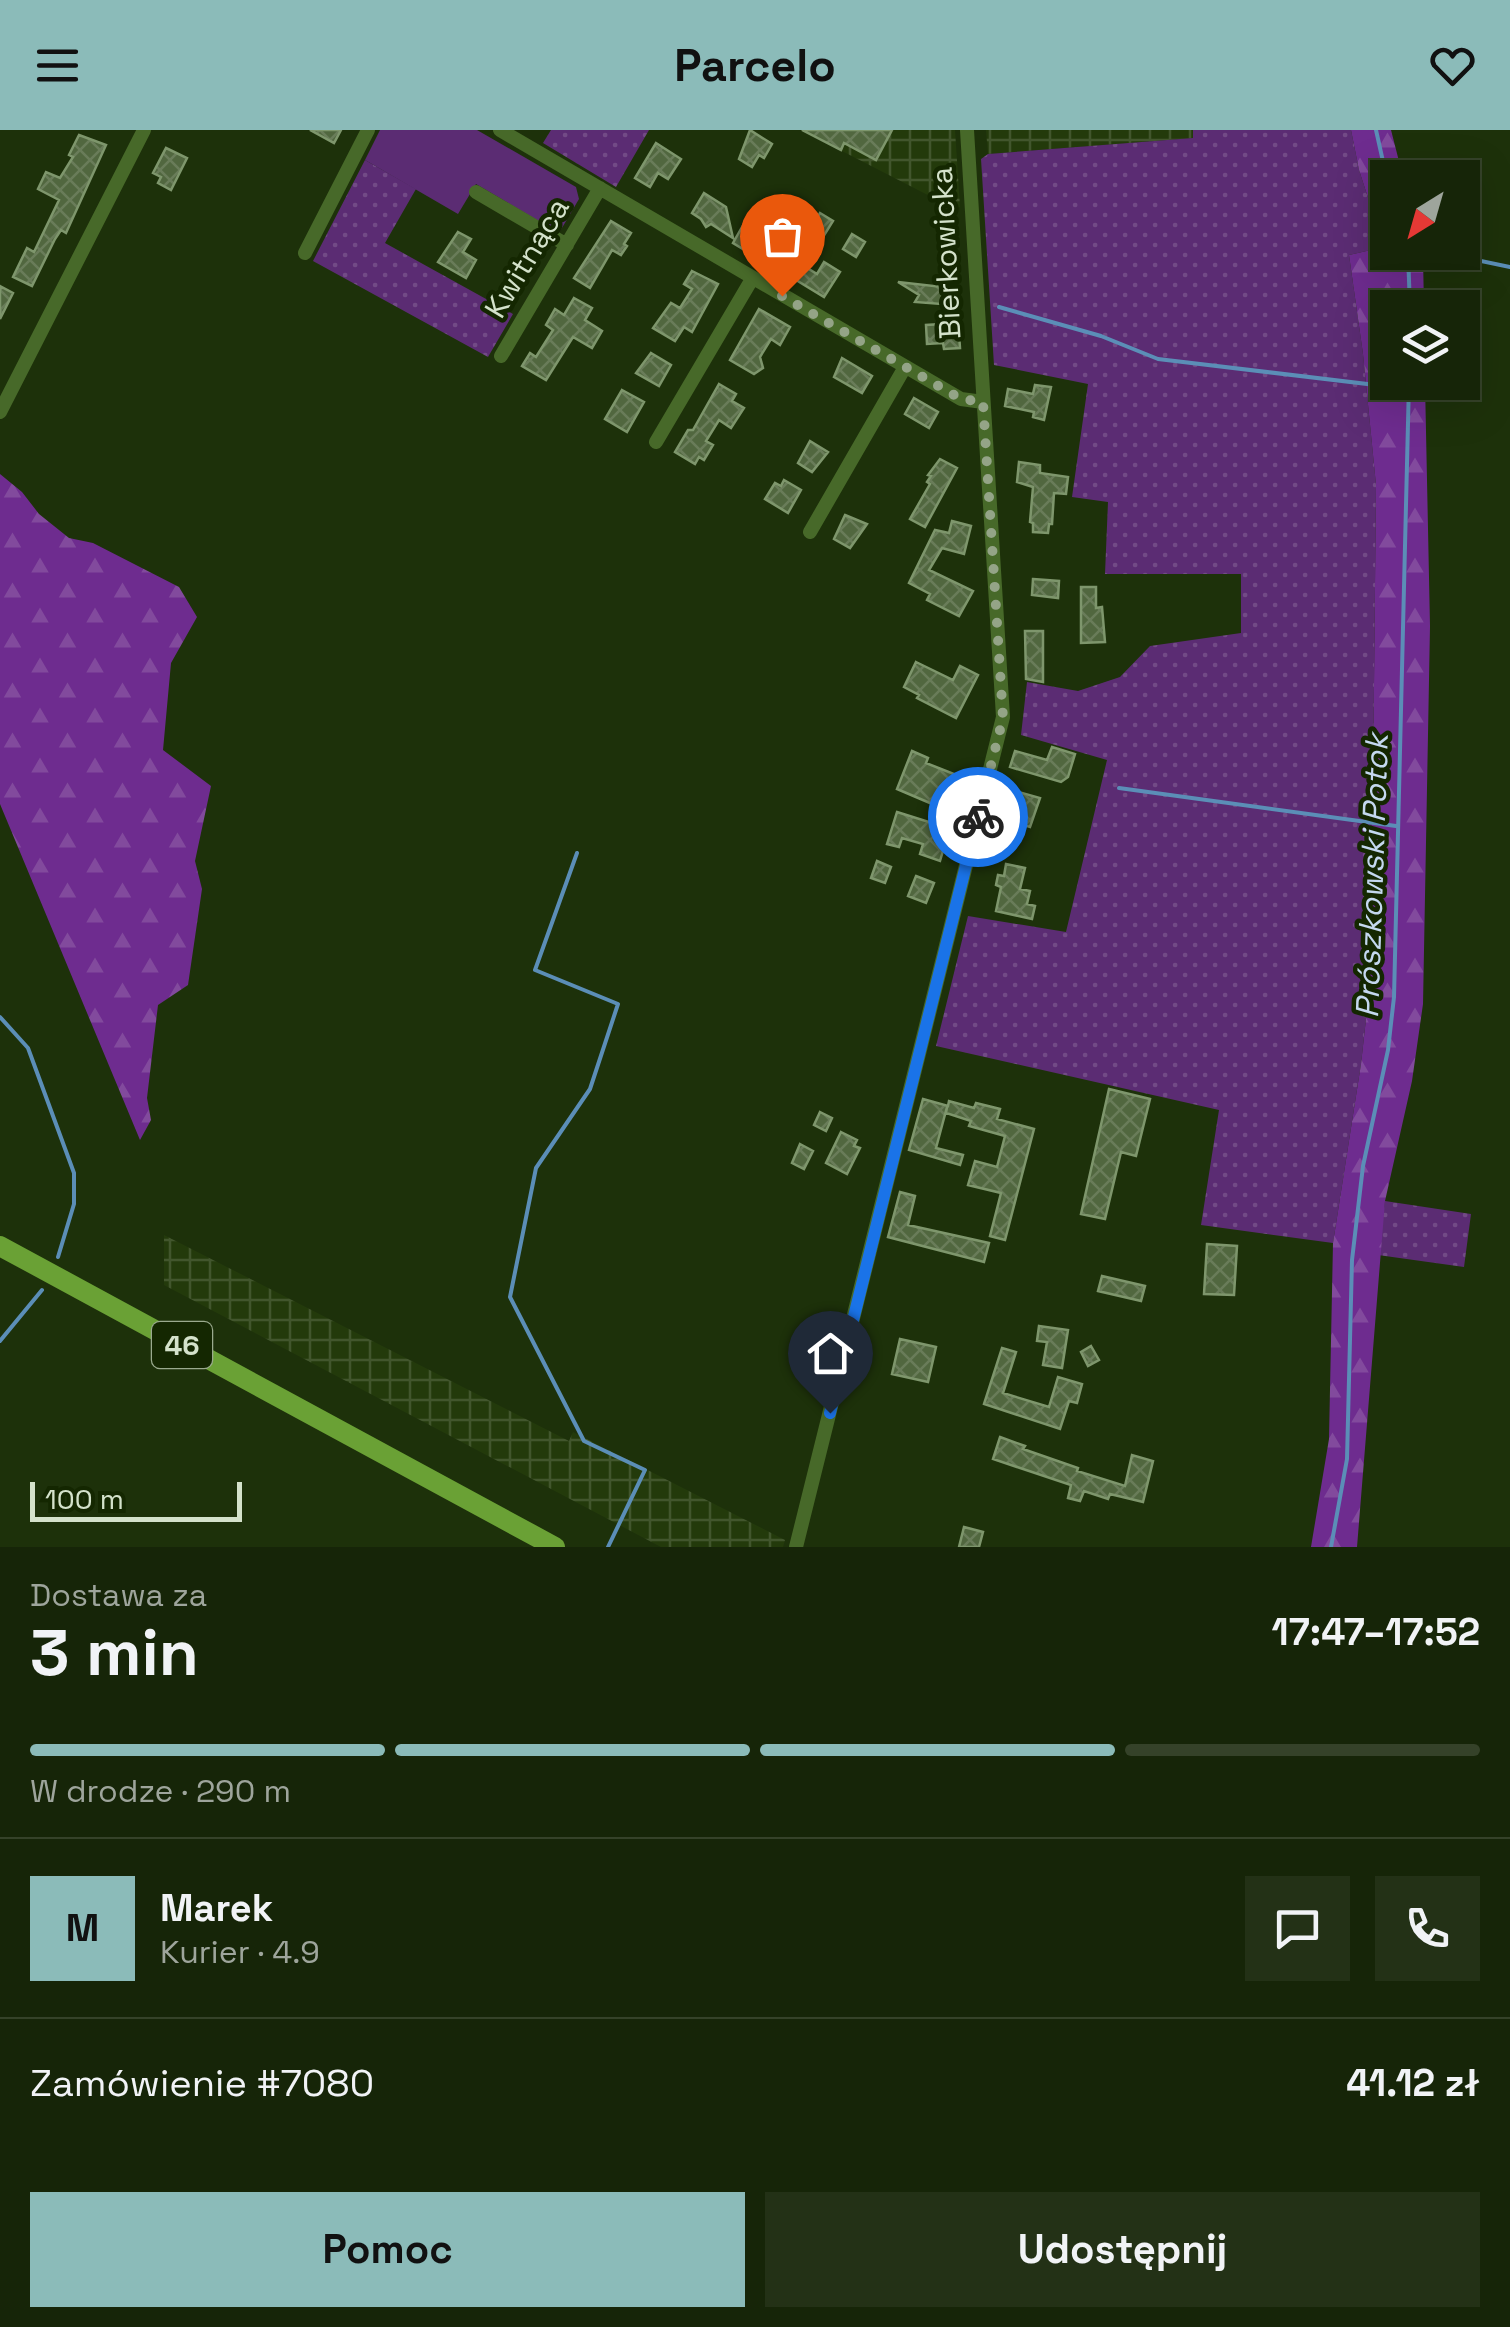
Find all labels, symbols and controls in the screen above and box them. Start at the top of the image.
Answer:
text: Parcelo [674,37,836,94]
icon: menu [30,38,85,93]
icon: heart [1425,38,1480,93]
north arrow [1370,160,1480,270]
map controls [1370,160,1480,400]
street label: Bierkowicka [922,166,969,340]
street label: Kwitnąca [476,191,578,325]
pin [740,194,825,297]
icon: bag [755,209,810,264]
button: layers [1370,290,1480,400]
water label: Prószkowski Potok [1347,729,1397,1019]
courier [928,767,1028,867]
icon: bike [951,790,1006,845]
pin [788,1311,873,1414]
road number: 46 [152,1322,212,1368]
icon: home [803,1326,858,1381]
scale bar [30,1477,242,1522]
text: 100 m [45,1481,124,1517]
text: Dostawa za [30,1575,207,1615]
text: 17:47–17:52 [1272,1608,1480,1656]
text: 3 min [30,1611,199,1694]
text: W drodze · 290 m [30,1771,291,1811]
button: chat [1245,1876,1350,1981]
button: phone [1375,1876,1480,1981]
text: Marek [160,1884,273,1932]
text: M [66,1904,99,1952]
text: Kurier · 4.9 [160,1932,320,1972]
text: Zamówienie #7080 [30,2059,374,2107]
text: 41.12 zł [1346,2059,1480,2107]
button: Pomoc [30,2192,745,2307]
button: Udostępnij [765,2192,1480,2307]

